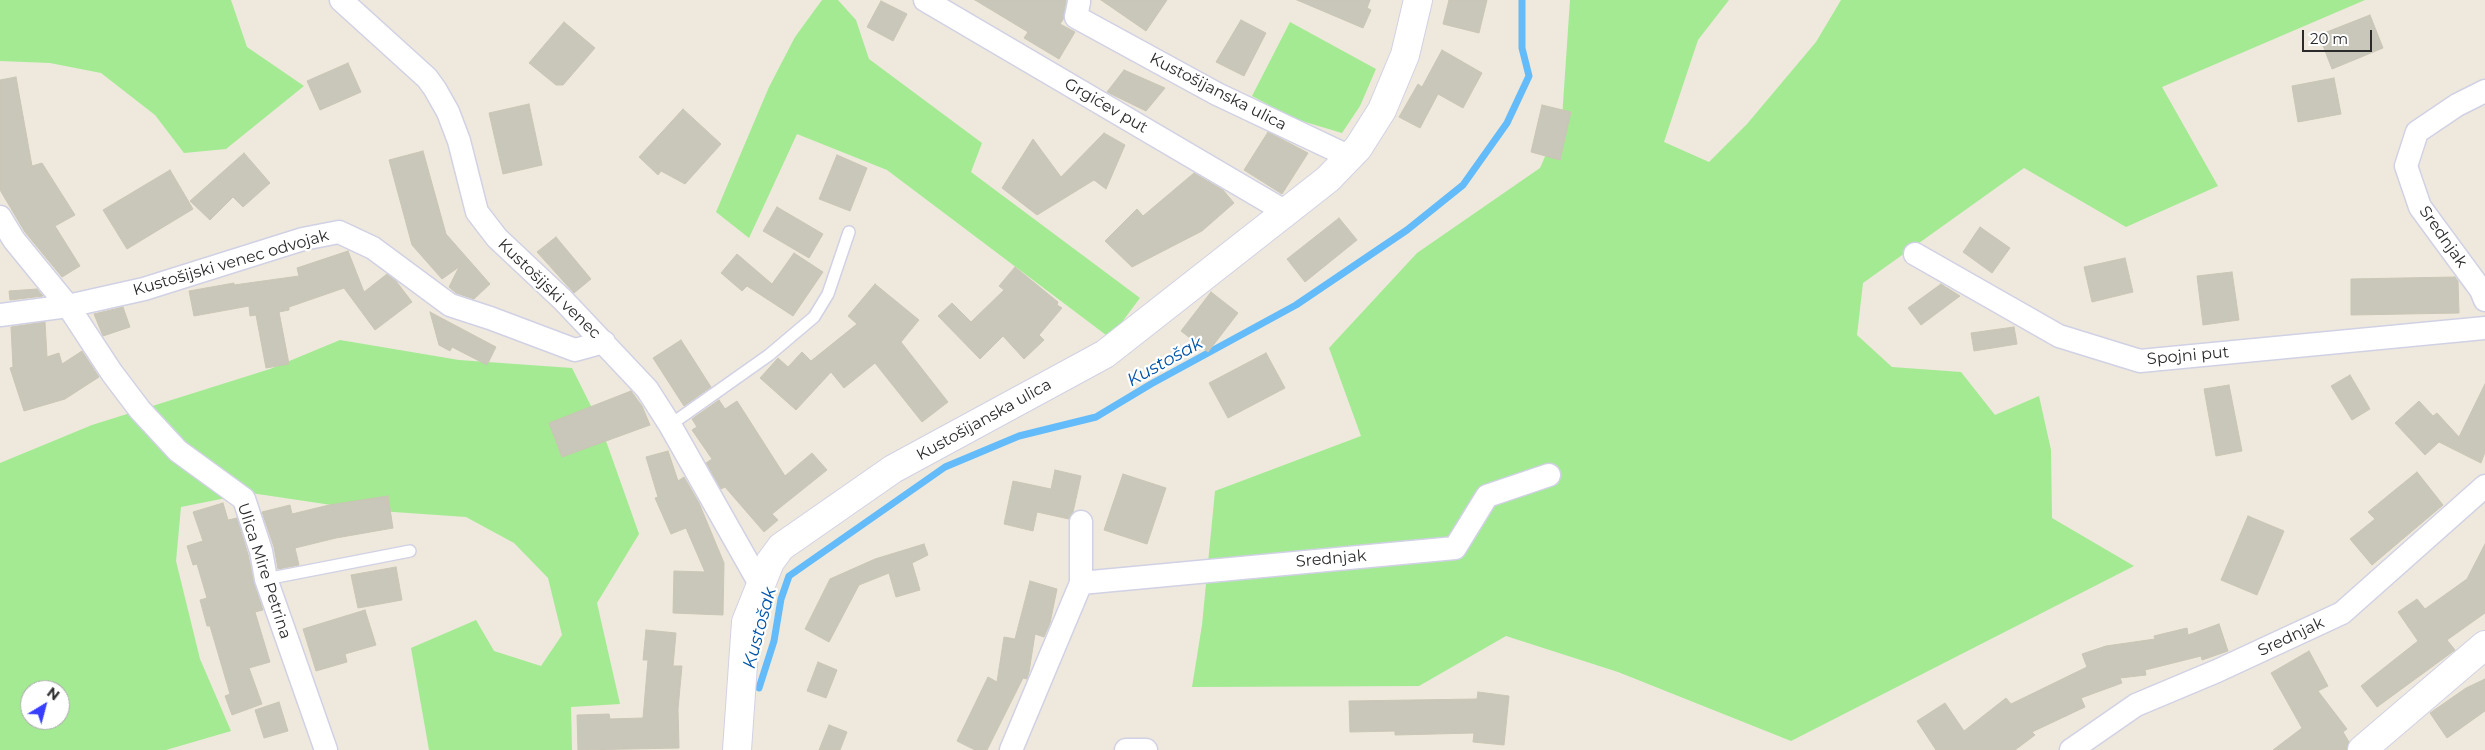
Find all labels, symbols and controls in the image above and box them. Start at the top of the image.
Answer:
scale bar [2305,20,2375,52]
text: 20 m [2310,29,2348,48]
street label: Kustošijanska ulica [1146,49,1290,135]
street label: Grgićev put [1061,74,1151,138]
street label: Srednjak [2415,203,2471,271]
street label: Kustošijski venec odvojak [131,226,331,300]
street label: Kustošijski venec [493,235,605,343]
water label: Kustošak [1123,332,1207,392]
street label: Spojni put [2146,343,2230,369]
street label: Kustošijanska ulica [913,375,1055,465]
street label: Ulica Mire Petrina [233,501,295,641]
street label: Srednjak [1295,546,1367,572]
water label: Kustošak [739,585,781,671]
street label: Srednjak [2255,613,2327,661]
north arrow [20,680,70,730]
text: N [43,683,63,704]

